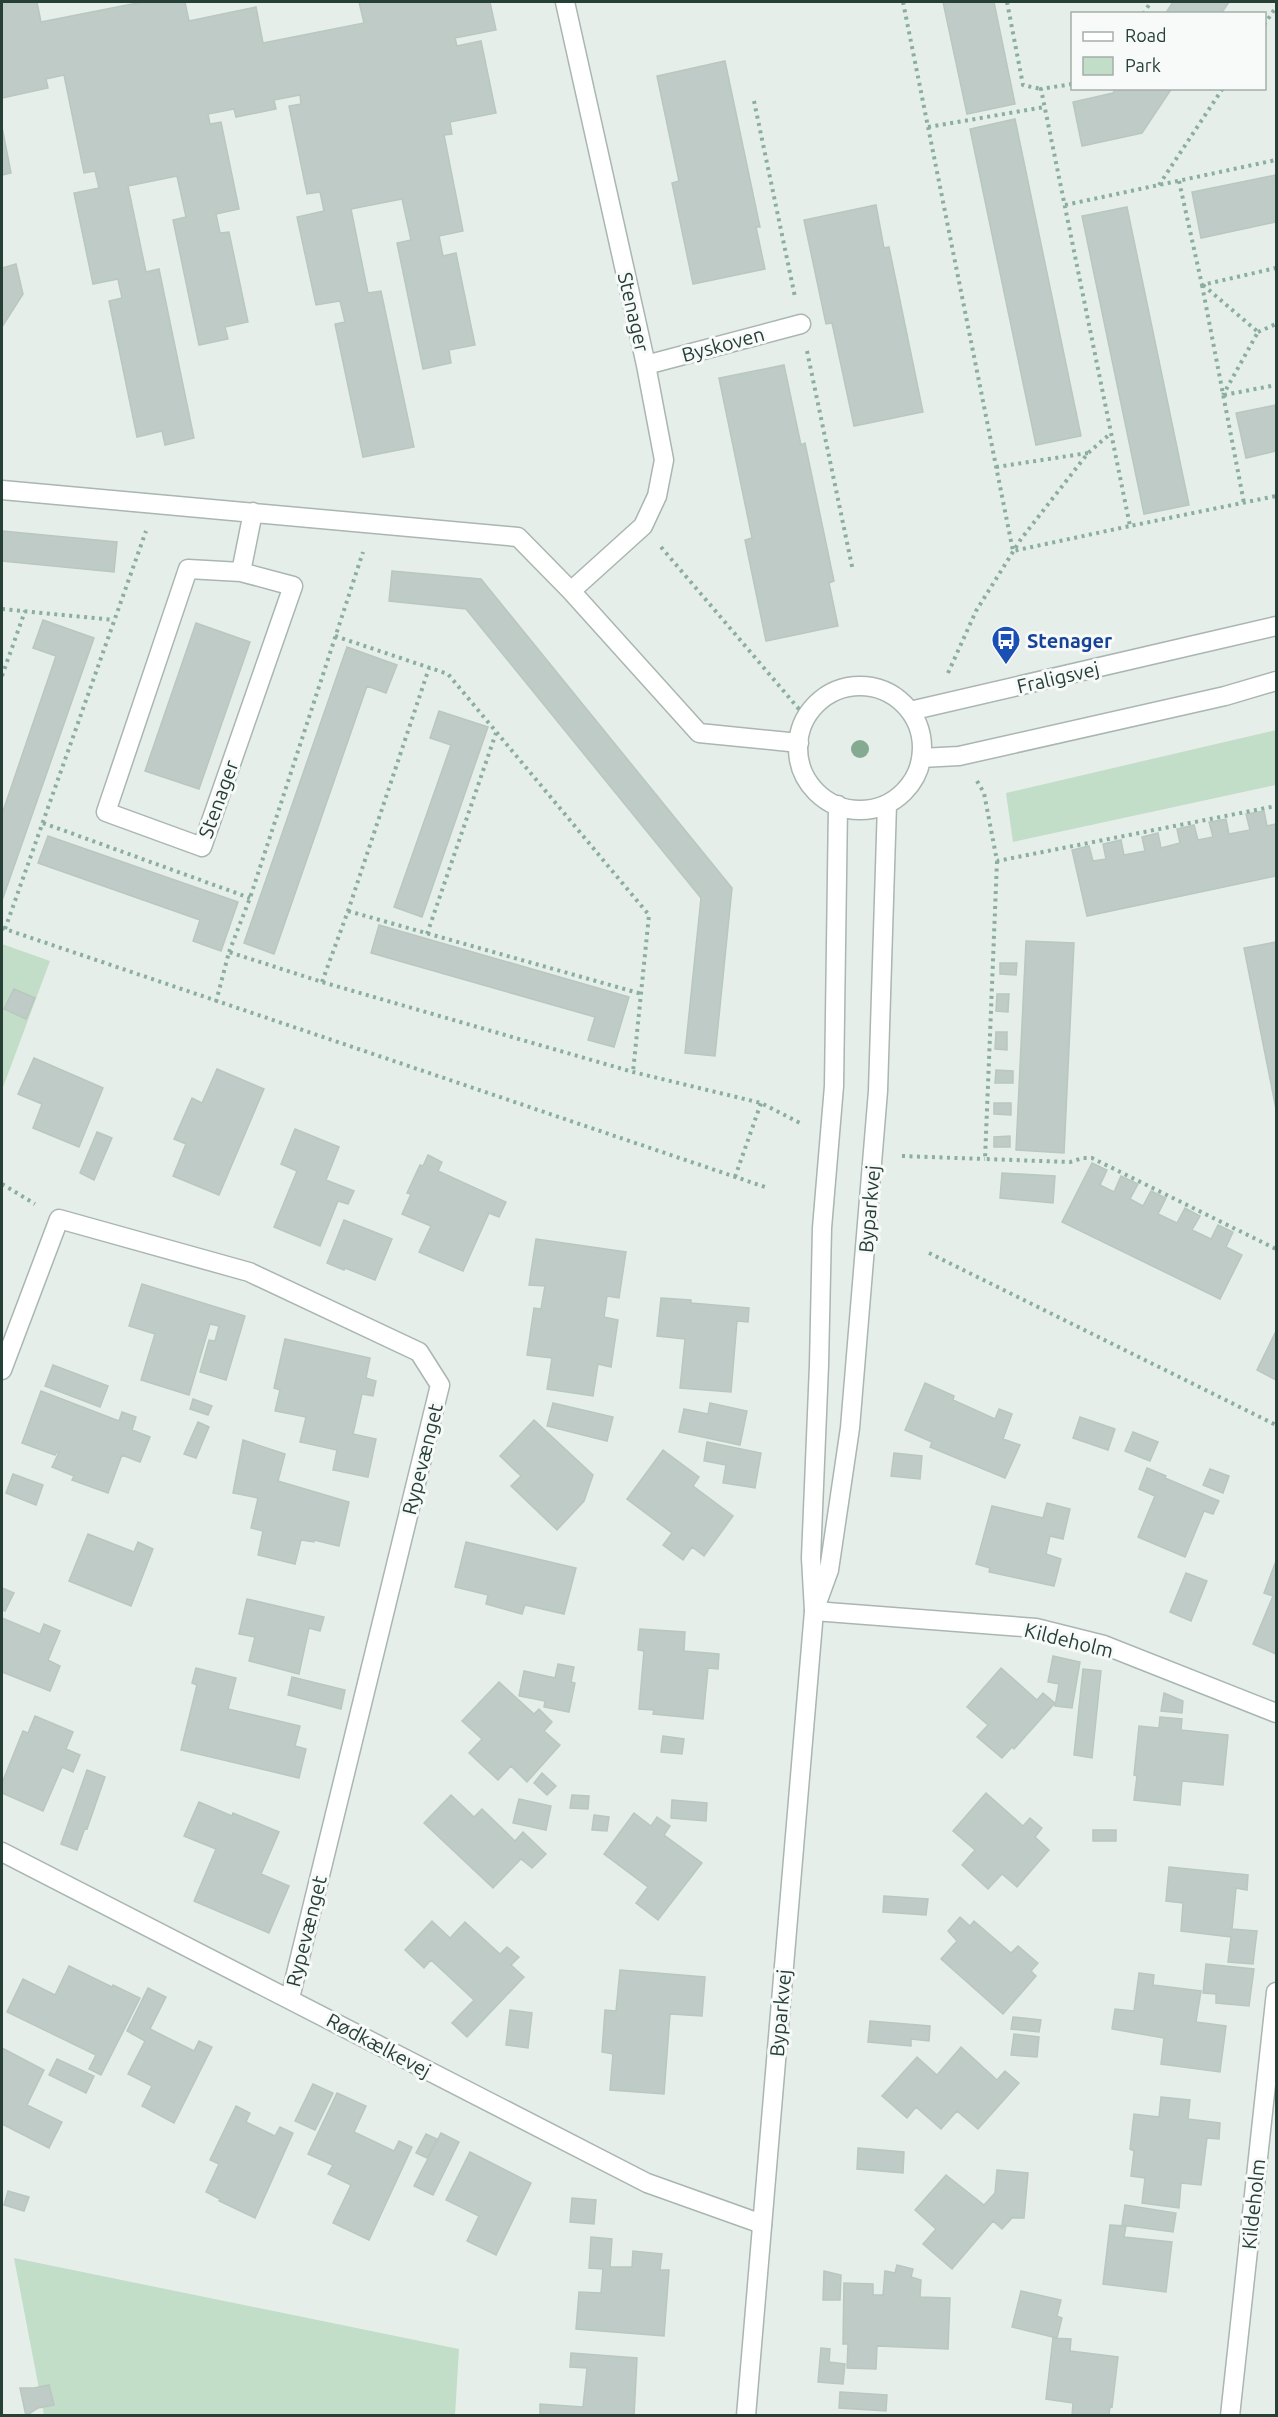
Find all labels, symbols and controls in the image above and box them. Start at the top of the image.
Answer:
legend [1071,12,1266,90]
text: Road [1125,25,1167,45]
text: Park [1125,55,1161,75]
street label: Stenager [614,270,654,355]
street label: Byskoven [679,322,767,366]
bus stop icon: Stenager [990,624,1022,666]
place label: Stenager [1027,629,1113,652]
street label: Fraligsvej [1015,656,1101,698]
street label: Stenager [193,757,243,841]
street label: Byparkvej [854,1164,884,1254]
street label: Rypevænget [397,1401,447,1517]
street label: Kildeholm [1022,1618,1116,1662]
street label: Rypevænget [281,1873,331,1989]
street label: Byparkvej [765,1968,795,2058]
street label: Rødkælkevej [323,2008,435,2082]
street label: Kildeholm [1237,2158,1269,2250]

